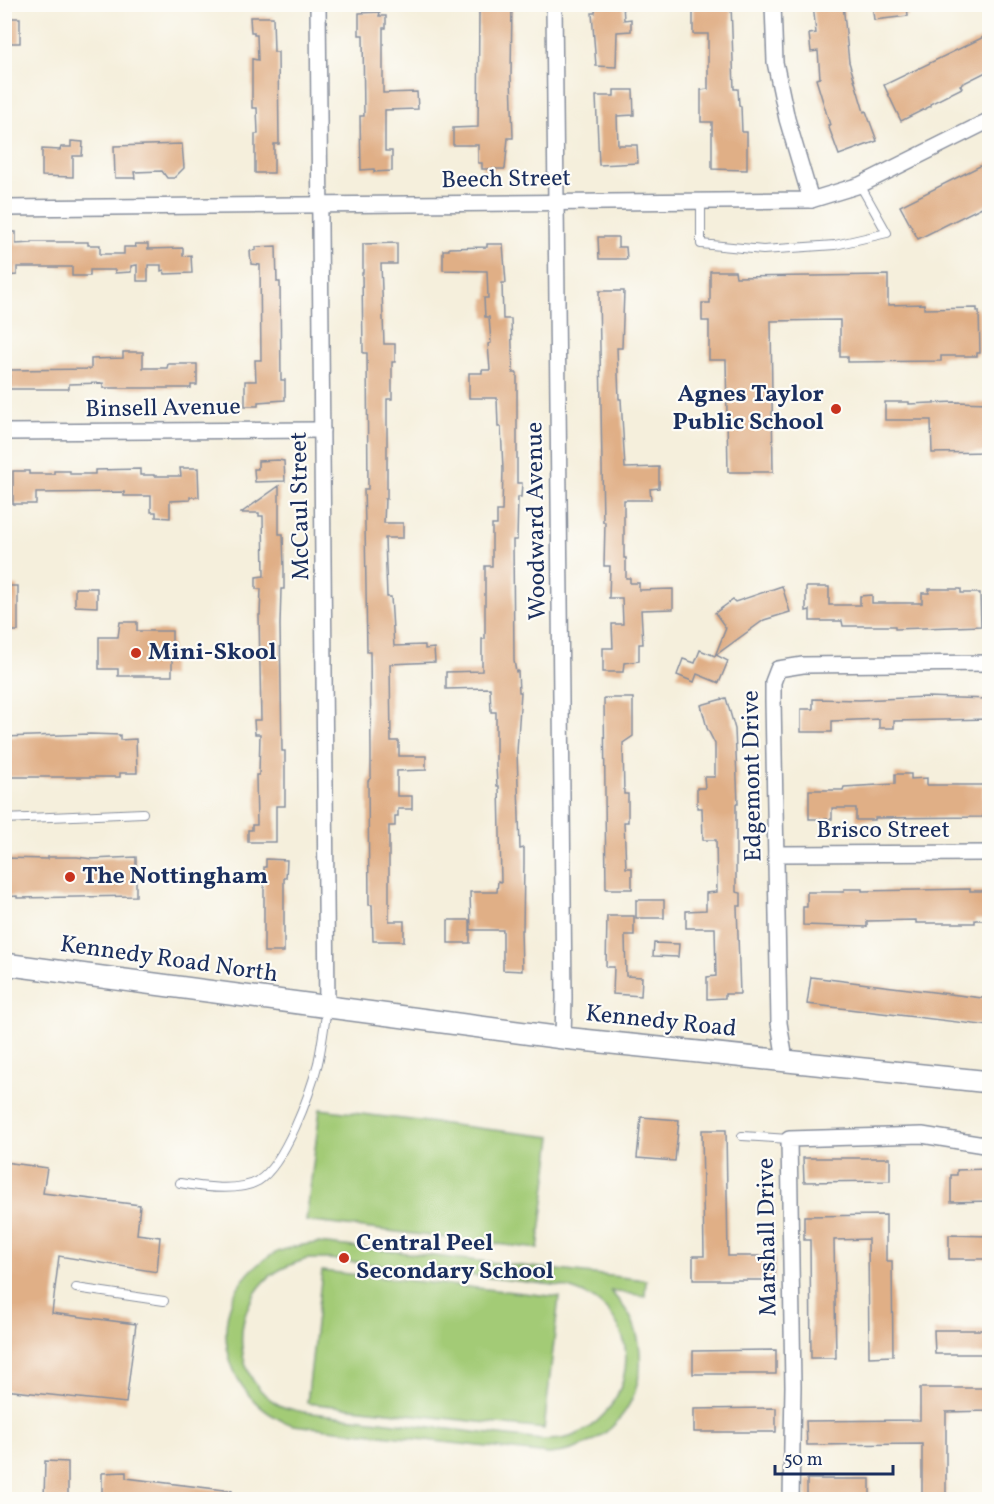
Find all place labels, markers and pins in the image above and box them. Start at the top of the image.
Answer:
place label: Agnes Taylor Public School [672,378,824,440]
marker: Agnes Taylor Public School [829,402,843,416]
place label: Mini-Skool [148,636,277,670]
marker: Mini-Skool [129,646,143,660]
place label: The Nottingham [82,860,268,894]
marker: The Nottingham [63,870,77,884]
place label: Central Peel Secondary School [356,1227,554,1289]
marker: Central Peel Secondary School [337,1251,351,1265]

